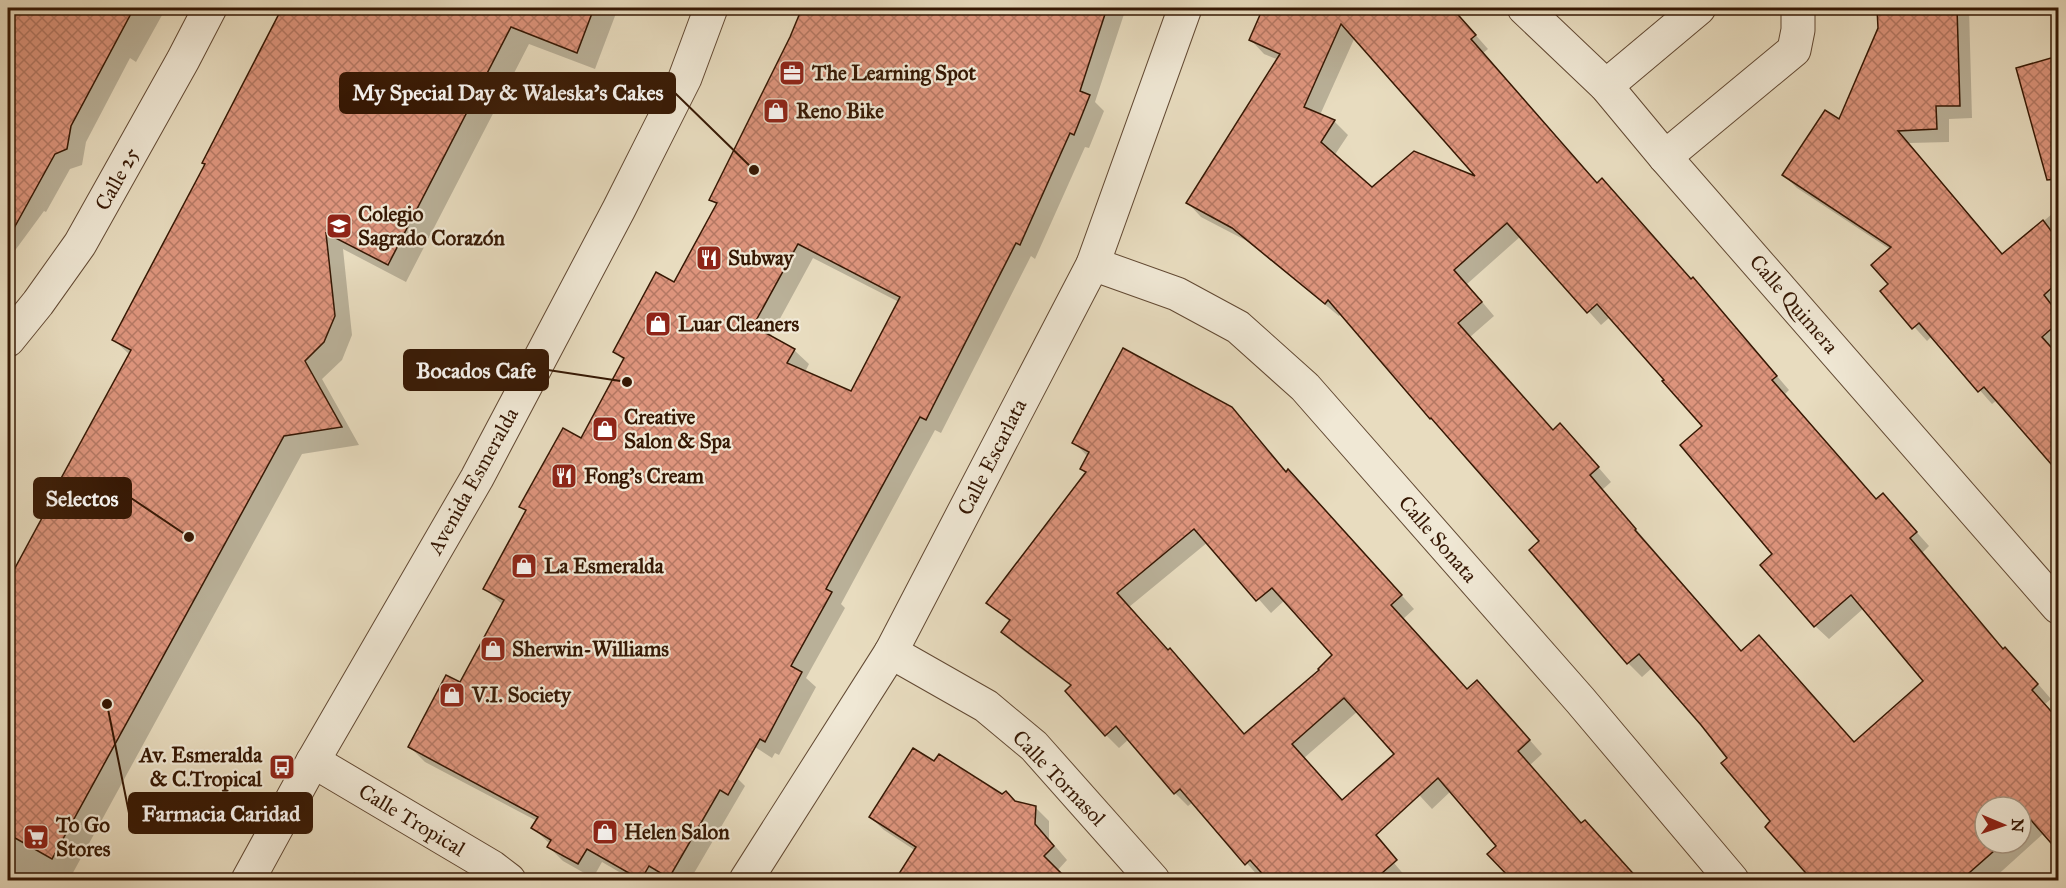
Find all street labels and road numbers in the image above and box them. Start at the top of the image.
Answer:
street label: Calle 25 [89,143,145,215]
street label: Calle Quimera [1744,249,1844,359]
street label: Calle Escarlata [952,395,1032,519]
street label: Avenida Esmeralda [421,403,524,560]
street label: Calle Sonata [1393,490,1483,588]
street label: Calle Tornasol [1007,725,1111,832]
street label: Calle Tropical [354,778,470,862]

